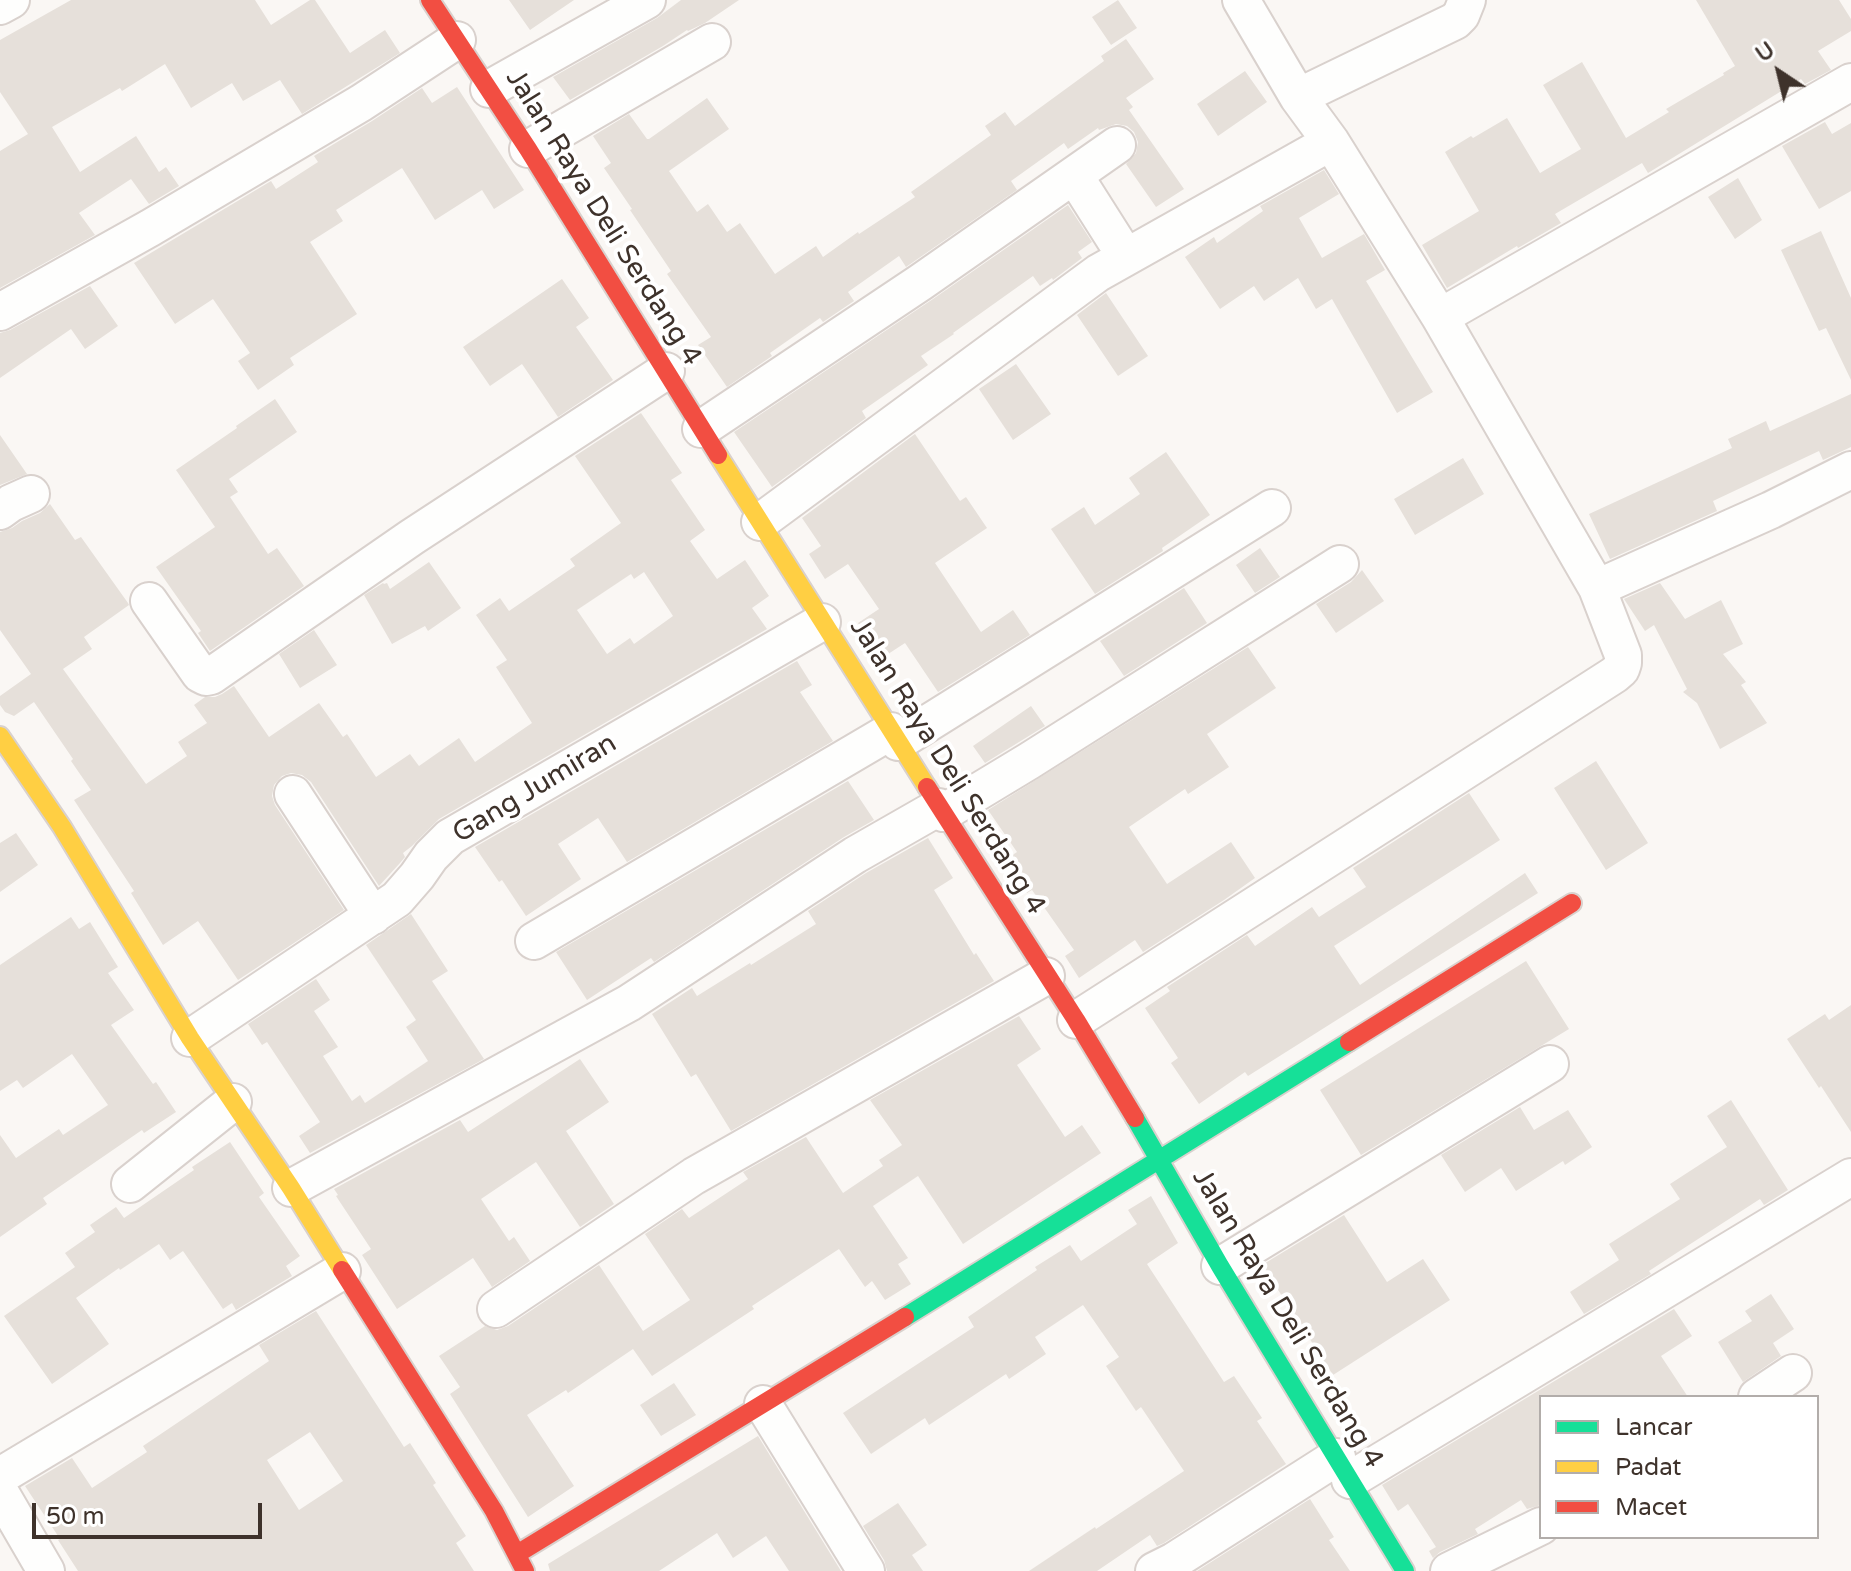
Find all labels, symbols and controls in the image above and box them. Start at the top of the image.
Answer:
north arrow [1739,32,1819,112]
text: U [1751,37,1780,68]
street label: Jalan Raya Deli Serdang 4 [498,64,708,372]
street label: Jalan Raya Deli Serdang 4 [842,613,1052,921]
street label: Gang Jumiran [447,727,623,851]
street label: Jalan Raya Deli Serdang 4 [1184,1163,1390,1475]
legend [1539,1395,1819,1539]
text: Lancar [1615,1413,1692,1442]
text: Padat [1615,1453,1682,1482]
scale bar [36,1487,266,1537]
text: Macet [1615,1493,1687,1522]
text: 50 m [46,1502,104,1531]

